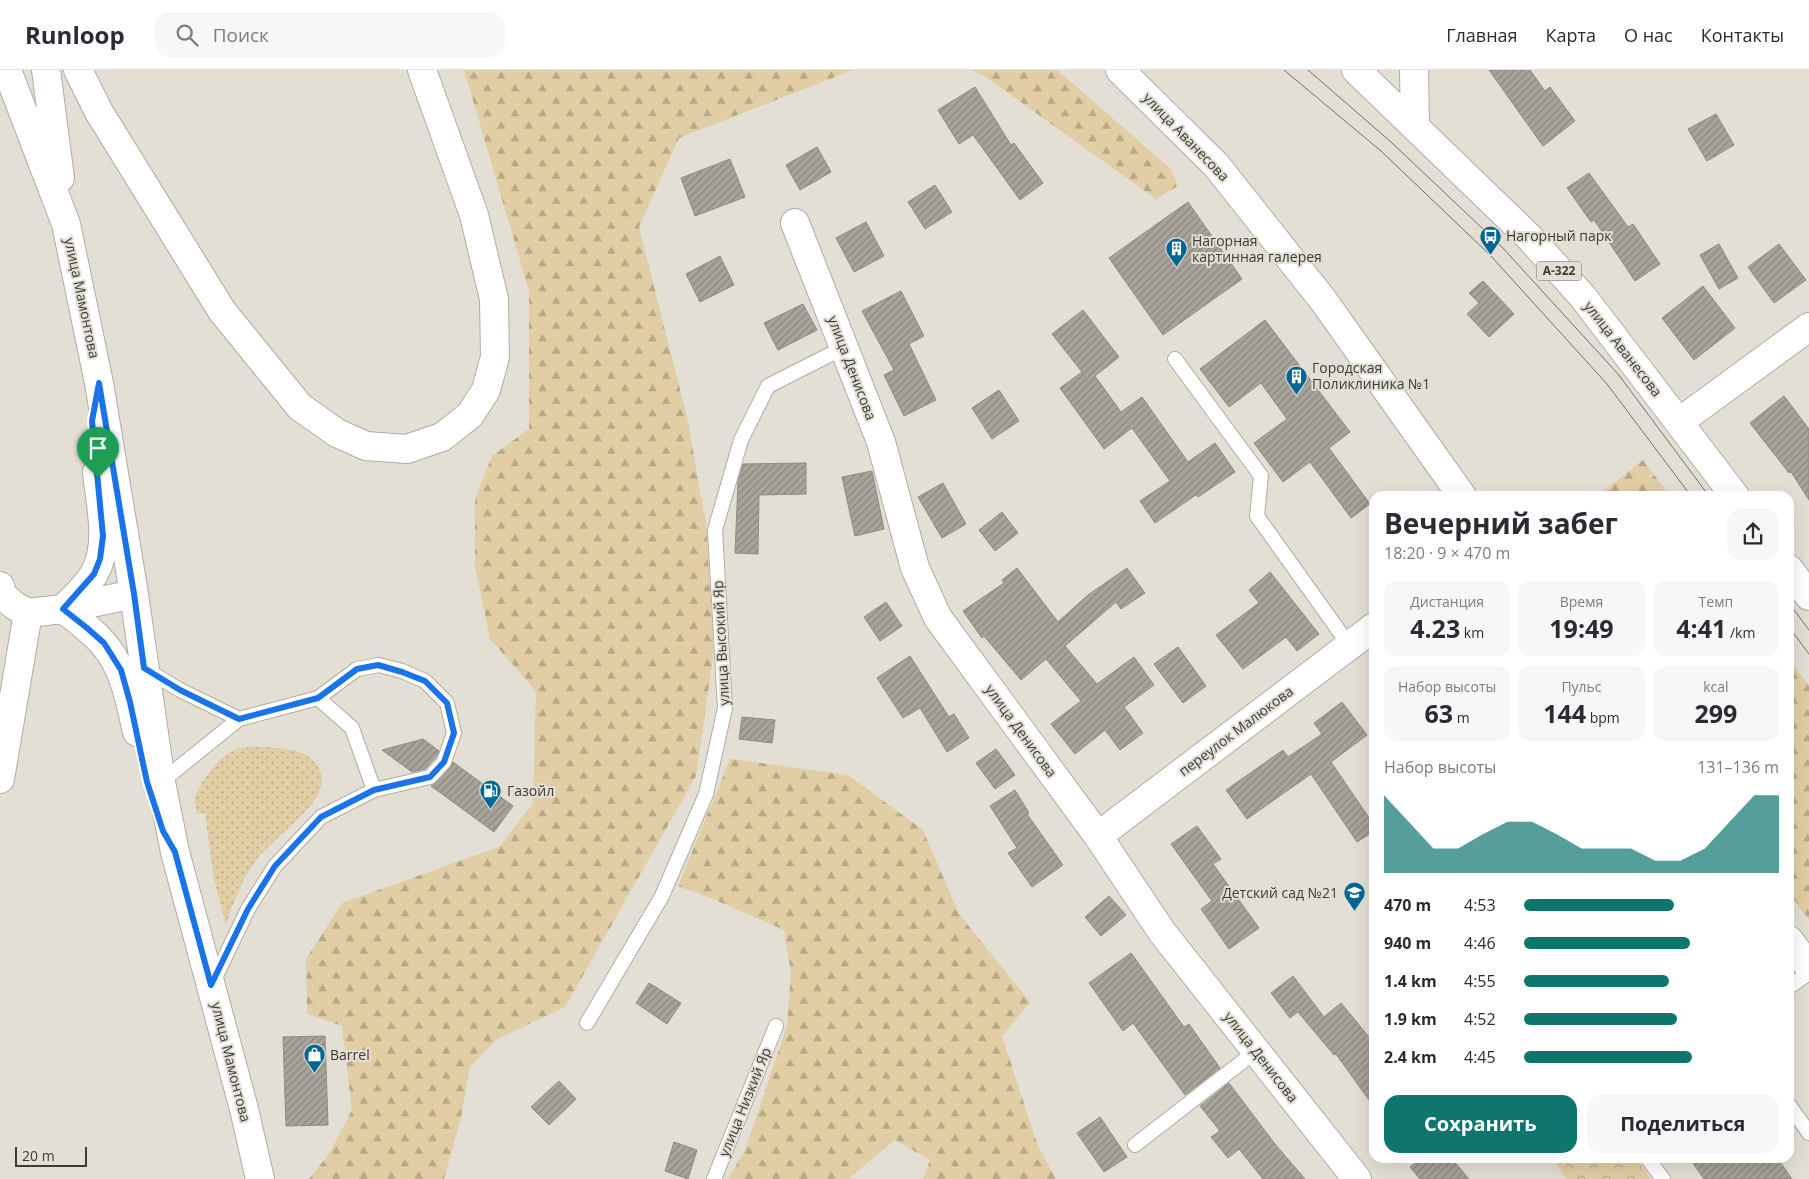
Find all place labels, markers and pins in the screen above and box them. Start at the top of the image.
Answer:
bus stop icon: Нагорный парк [1478,224,1502,255]
place label: Нагорный парк [1506,226,1612,245]
place label: Нагорная картинная галерея [1192,231,1322,266]
building icon: Нагорная картинная галерея [1164,237,1188,268]
place label: Городская Поликлиника №1 [1312,358,1430,393]
building icon: Городская Поликлиника №1 [1284,364,1308,395]
pin [77,427,119,478]
fuel station icon: Газойл [479,779,503,810]
place label: Газойл [507,781,554,800]
school or university icon: Детский сад №21 [1342,881,1366,912]
place label: Детский сад №21 [1222,883,1338,902]
shop icon: Barrel [302,1043,326,1074]
place label: Barrel [330,1045,370,1064]

